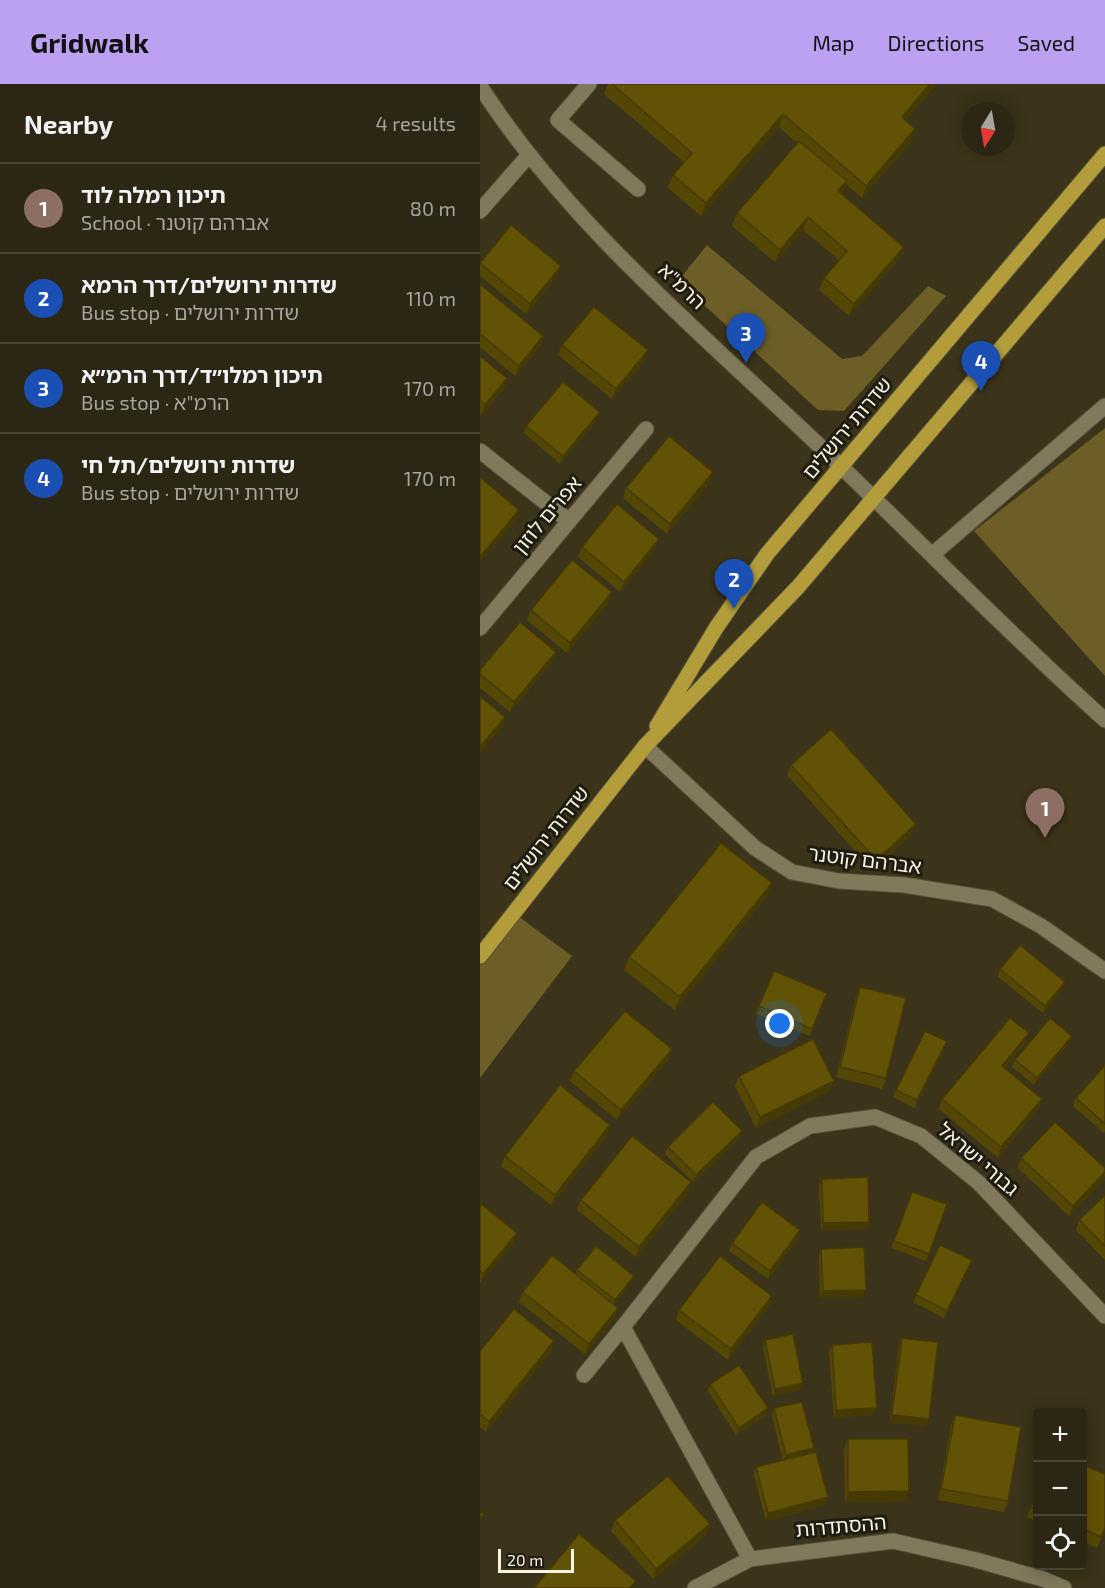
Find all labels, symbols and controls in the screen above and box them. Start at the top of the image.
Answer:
text: Gridwalk [30,25,149,59]
text: Map [812,30,855,55]
text: Directions [888,30,984,55]
text: Saved [1017,30,1075,55]
north arrow [961,102,1015,156]
text: Nearby [24,108,113,139]
text: 4 results [376,111,456,135]
text: תיכון רמלה לוד [81,181,226,207]
text: 1 [39,196,48,220]
text: 80 m [410,196,456,220]
text: School · אברהם קוטנר [81,210,269,234]
street label: הרמ"א [654,257,711,313]
text: שדרות ירושלים/דרך הרמא [81,271,337,297]
text: 2 [38,286,49,310]
text: 110 m [406,286,456,310]
text: Bus stop · שדרות ירושלים [81,300,299,324]
pin: 3 [726,314,766,363]
pin: 4 [962,342,1000,391]
text: תיכון רמלו״ד/דרך הרמ״א [81,361,323,387]
street label: שדרות ירושלים [797,372,896,483]
text: 3 [38,376,49,400]
text: 170 m [404,376,456,400]
text: Bus stop · הרמ"א [81,390,230,414]
text: שדרות ירושלים/תל חי [81,451,295,477]
text: 4 [37,466,50,490]
text: 170 m [404,466,456,490]
street label: אפרים לוזון [507,471,586,558]
text: Bus stop · שדרות ירושלים [81,480,299,504]
pin: 2 [714,560,754,609]
street label: שדרות ירושלים [497,781,593,894]
pin: 1 [1026,788,1064,838]
street label: אברהם קוטנר [807,840,923,878]
your location [765,1009,794,1038]
street label: גבורי ישראל [933,1117,1024,1200]
map controls [1033,1408,1087,1570]
button: + [1033,1408,1087,1462]
button: − [1033,1462,1087,1516]
street label: ההסתדרות [795,1509,887,1541]
button: locate [1033,1516,1087,1570]
scale bar [498,1546,574,1574]
text: 20 m [507,1550,543,1569]

